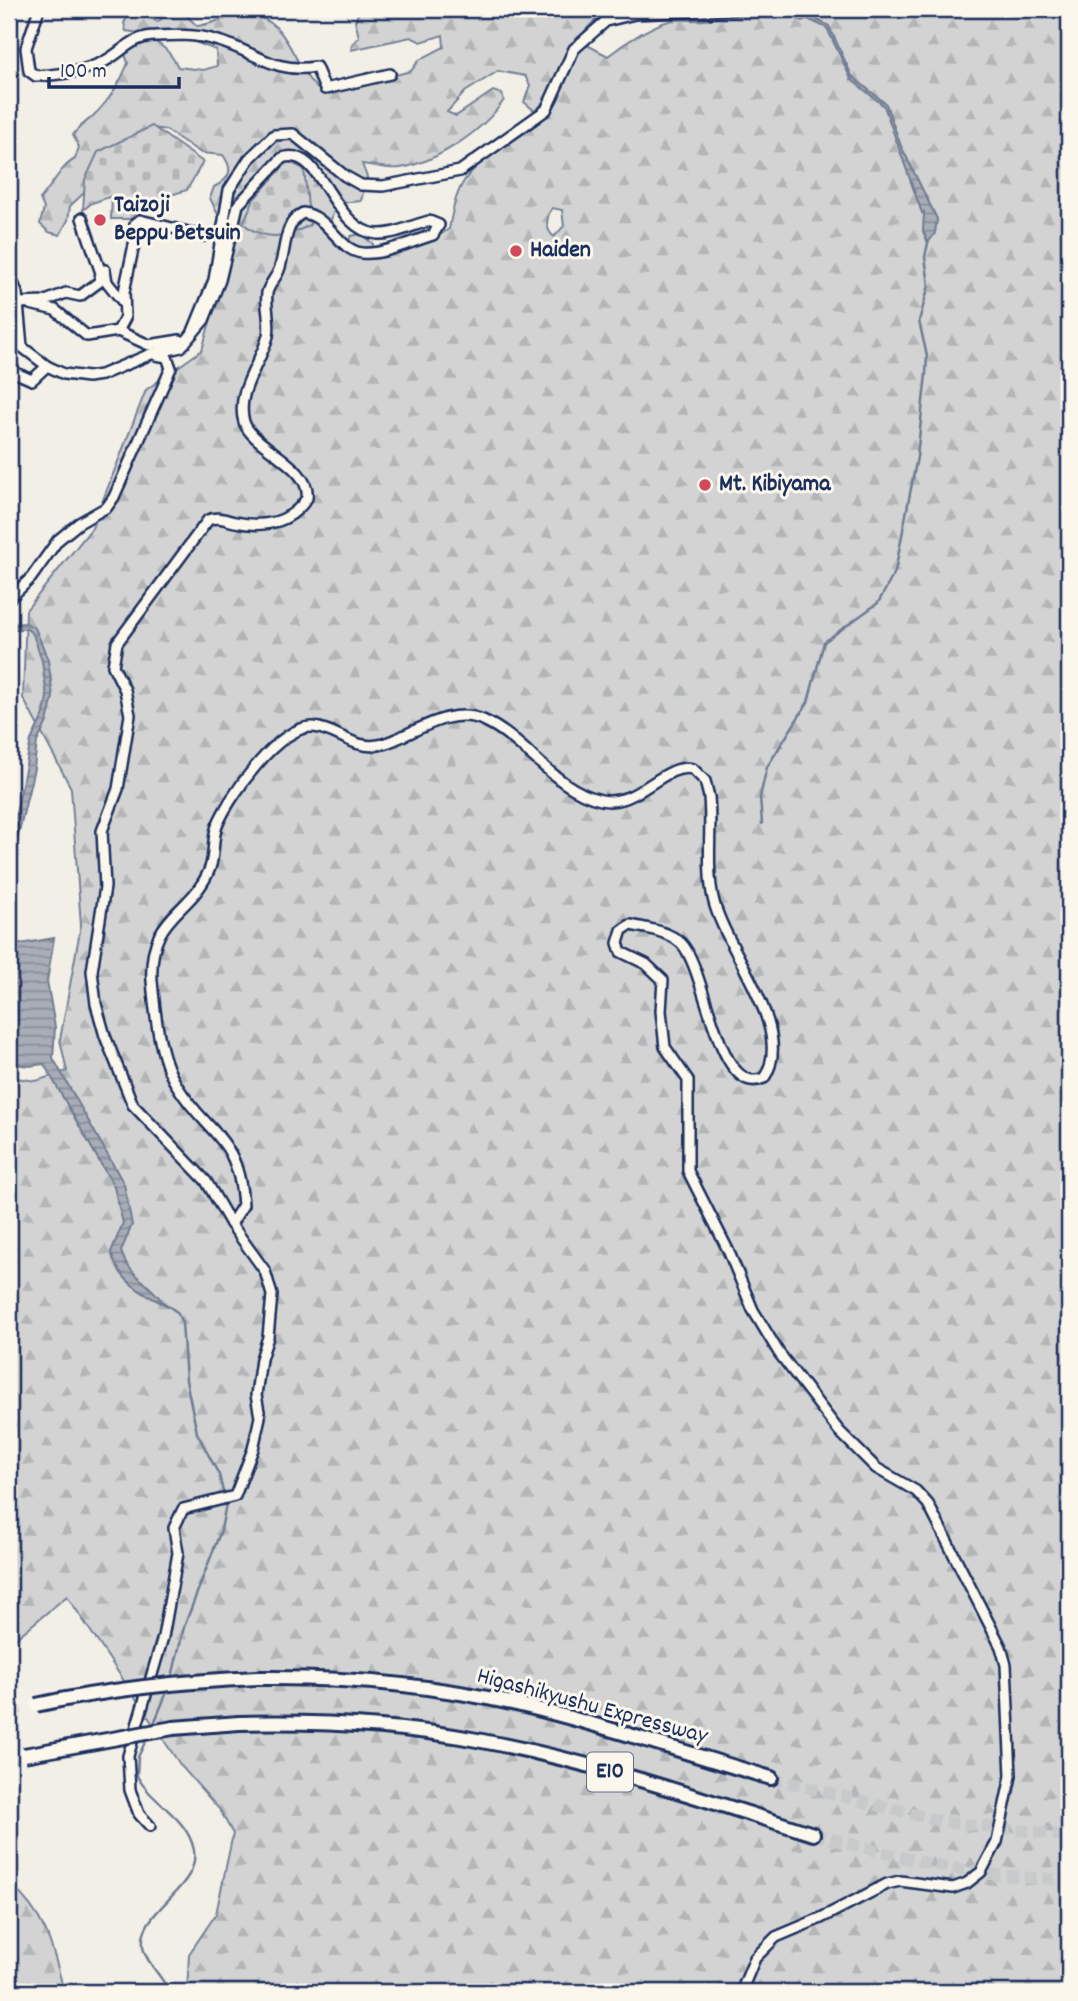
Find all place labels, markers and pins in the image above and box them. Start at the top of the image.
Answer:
place label: Taizoji Beppu Betsuin [114,189,241,251]
marker: Taizoji Beppu Betsuin [92,212,108,228]
place label: Haiden [530,234,591,268]
marker: Haiden [508,243,524,259]
place label: Mt. Kibiyama [719,468,831,502]
marker: Mt. Kibiyama [697,477,713,493]

